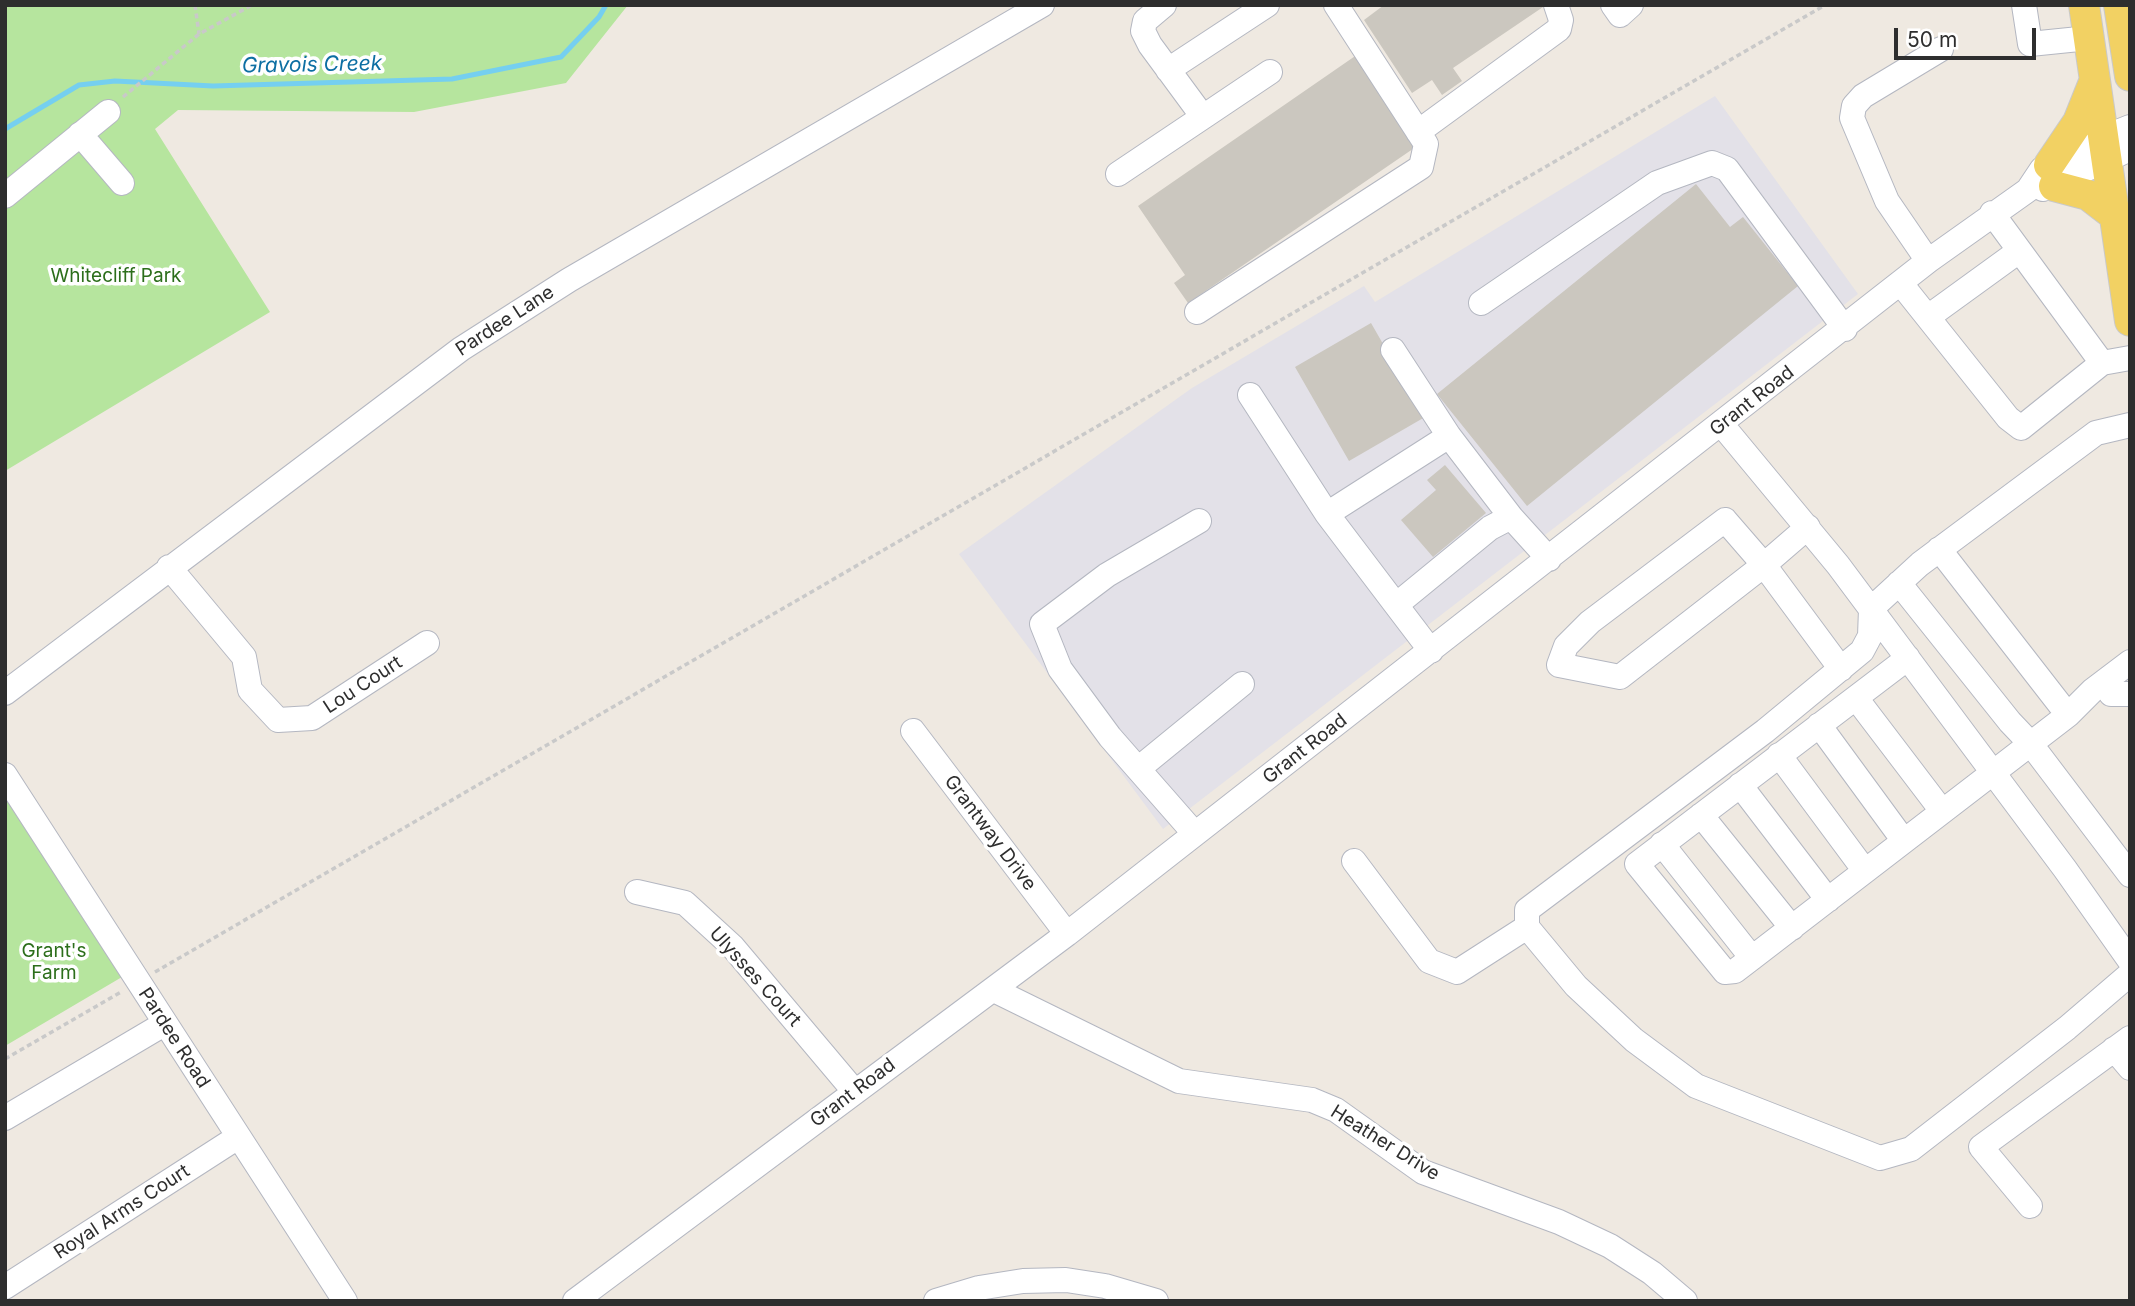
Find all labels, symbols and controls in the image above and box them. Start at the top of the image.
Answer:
scale bar [1897,14,2039,58]
text: 50 m [1907,27,1957,52]
water label: Gravois Creek [242,51,382,79]
park label: Whitecliff Park [50,265,182,287]
street label: Pardee Lane [452,281,558,361]
street label: Grant Road [1705,361,1799,441]
street label: Lou Court [320,651,406,719]
street label: Grant Road [1258,709,1352,789]
street label: Grantway Drive [939,771,1041,895]
street label: Ulysses Court [704,922,806,1032]
park label: Grant's Farm [21,940,87,984]
street label: Pardee Road [133,984,215,1092]
street label: Grant Road [806,1054,900,1132]
street label: Heather Drive [1326,1100,1444,1186]
street label: Royal Arms Court [50,1160,194,1264]

